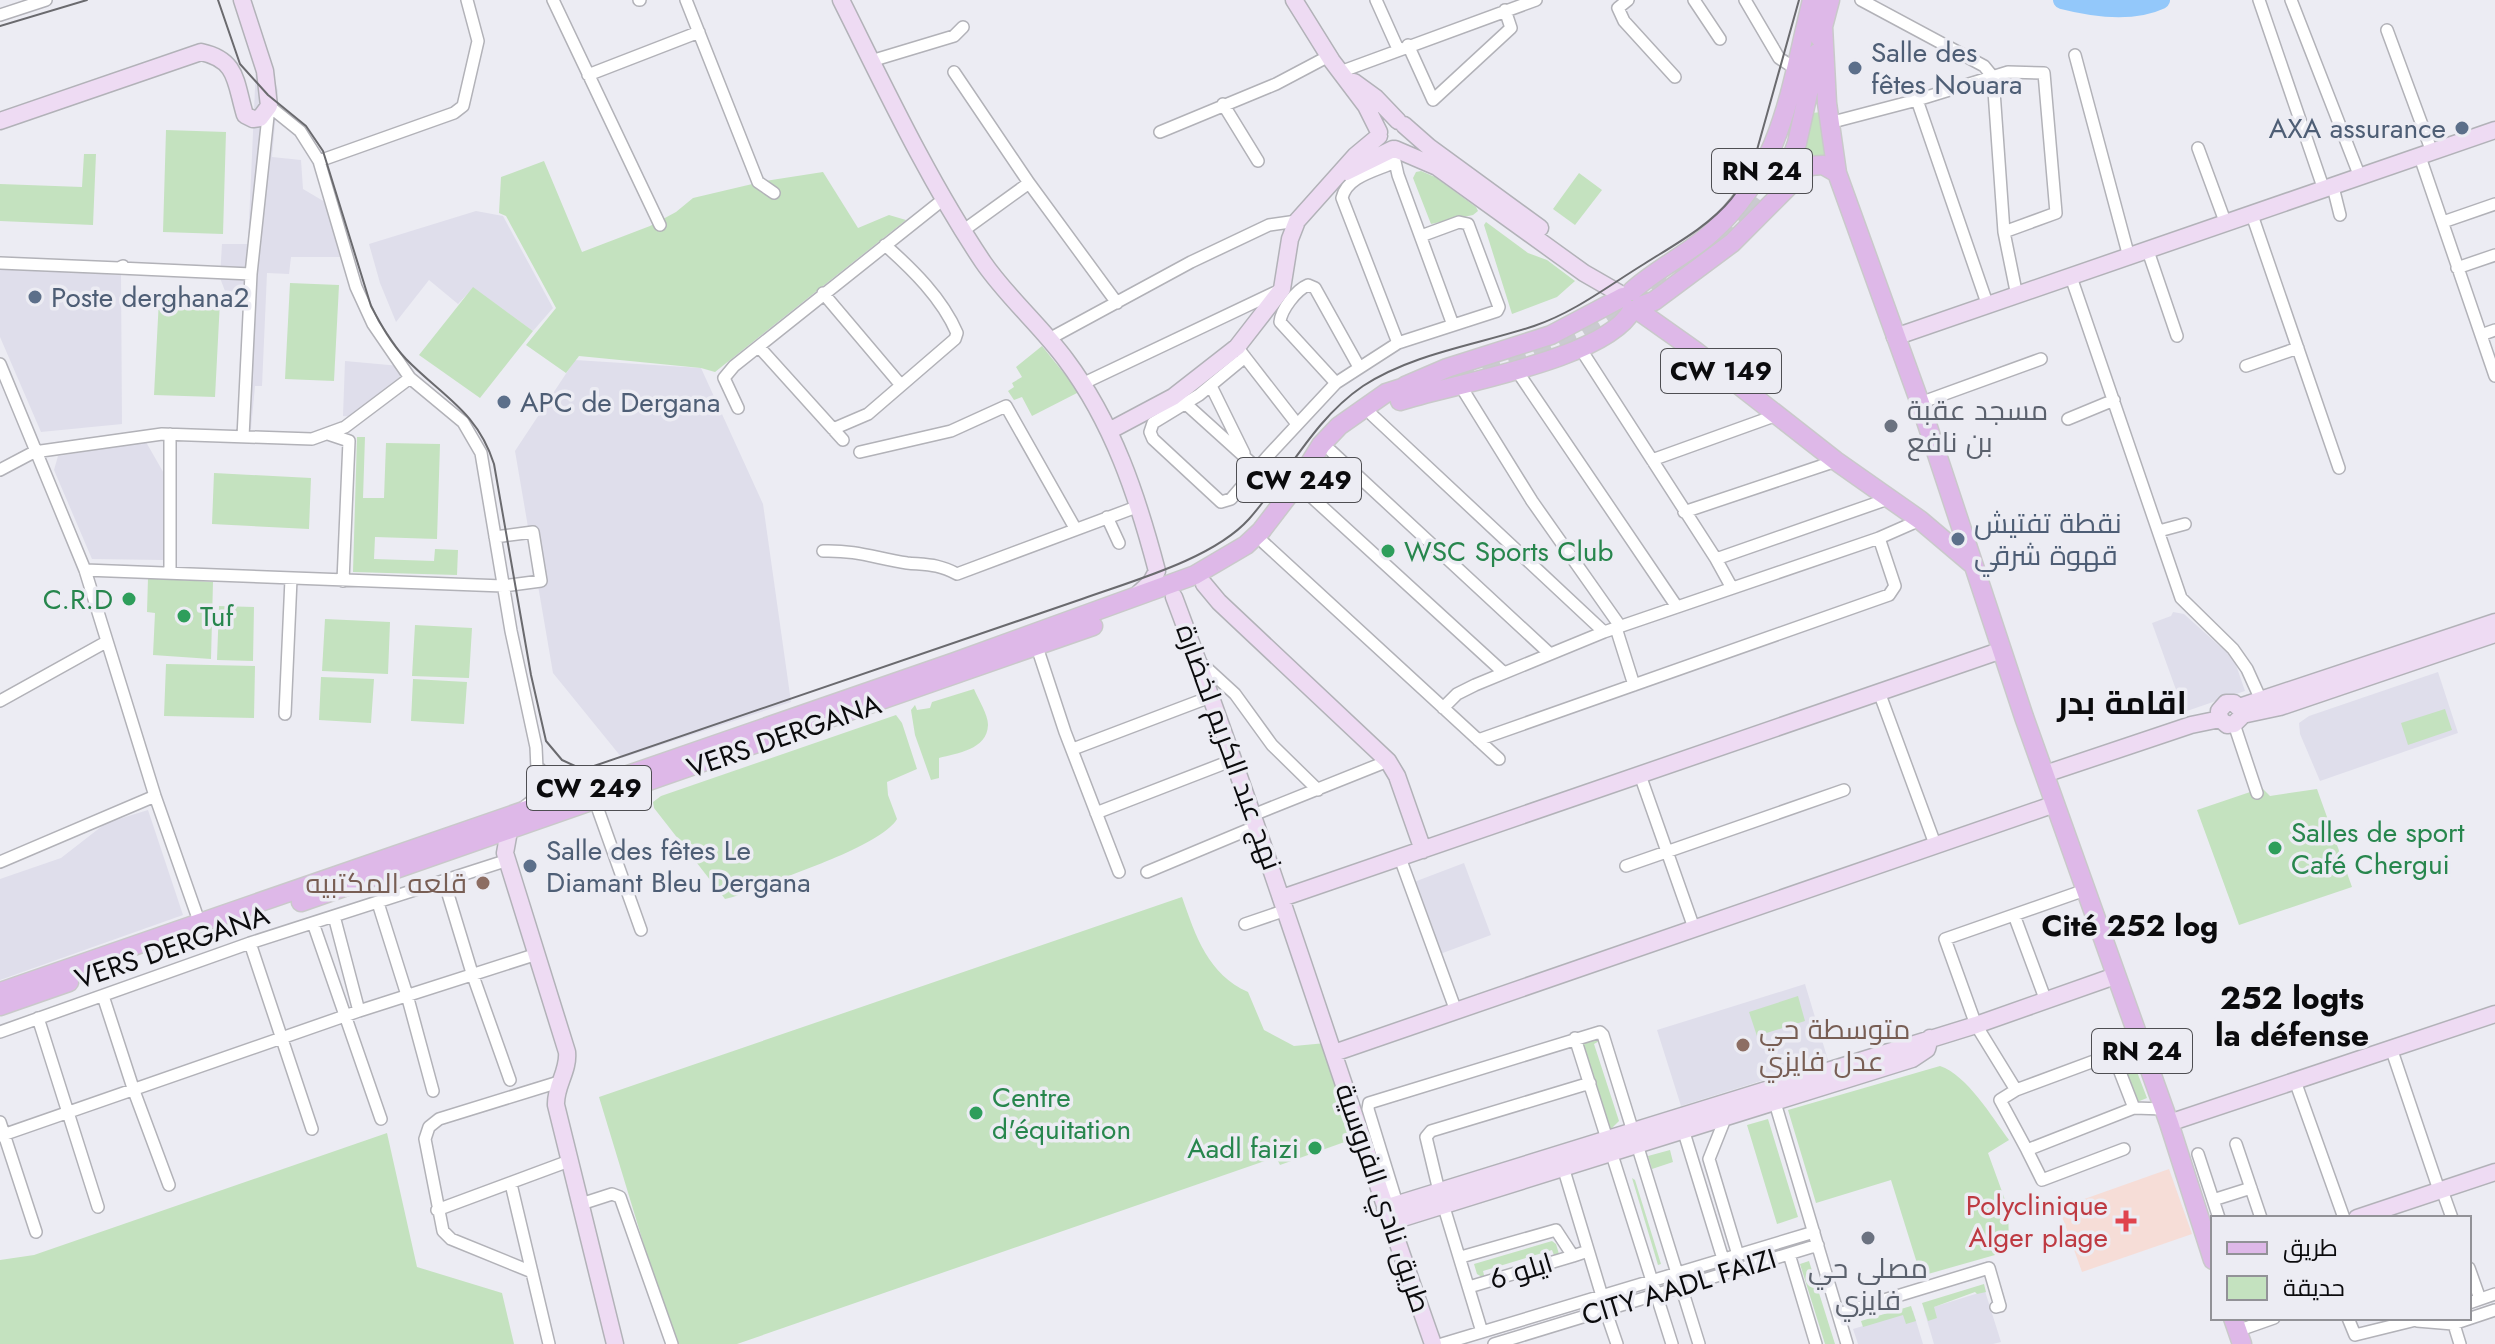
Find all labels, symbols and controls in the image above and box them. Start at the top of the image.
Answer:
place label: Salle des fêtes Nouara [1871,32,2022,105]
marker: Salle des fêtes Nouara [1846,59,1864,77]
place label: AXA assurance [2269,108,2446,149]
marker: AXA assurance [2453,119,2471,137]
road number: RN 24 [1712,149,1812,193]
place label: Poste derghana2 [51,277,249,318]
marker: Poste derghana2 [26,288,44,306]
road number: CW 149 [1661,349,1781,393]
place label: APC de Dergana [520,382,720,423]
place label: مسجد عقبة بن نافع [1907,390,2048,463]
marker: APC de Dergana [495,393,513,411]
marker: مسجد عقبة بن نافع [1882,417,1900,435]
road number: CW 249 [1237,458,1361,502]
place label: نقطة تفتيش قهوة شرقي [1974,503,2122,577]
marker: نقطة تفتيش قهوة شرقي [1949,530,1967,548]
place label: WSC Sports Club [1404,531,1614,572]
marker: WSC Sports Club [1379,542,1397,560]
place label: C.R.D [43,579,113,620]
marker: C.R.D [120,590,138,608]
place label: Tuf [200,596,234,637]
marker: Tuf [175,607,193,625]
street label: نهج عبد الكريم لخضارة [1165,618,1293,876]
district label: اقامة بدر [2056,680,2187,726]
street label: VERS DERGANA [681,683,887,788]
road number: CW 249 [527,766,651,810]
place label: Salles de sport Café Chergui [2291,812,2465,885]
place label: Salle des fêtes Le Diamant Bleu Dergana [546,830,811,903]
marker: Salles de sport Café Chergui [2266,839,2284,857]
marker: Salle des fêtes Le Diamant Bleu Dergana [521,857,539,875]
place label: قلعه المكتبيه [306,863,467,904]
marker: قلعه المكتبيه [474,874,492,892]
street label: VERS DERGANA [69,894,275,999]
district label: Cité 252 log [2042,904,2218,947]
district label: 252 logts la défense [2215,975,2369,1058]
place label: متوسطة حي عدل فايزي [1759,1009,1910,1083]
road number: RN 24 [2092,1029,2192,1073]
marker: متوسطة حي عدل فايزي [1734,1036,1752,1054]
place label: Centre d'équitation [992,1077,1131,1150]
street label: طريق نادي الفروسية [1324,1078,1441,1318]
marker: Centre d'équitation [967,1104,985,1122]
place label: Aadl faizi [1187,1128,1299,1169]
marker: Aadl faizi [1306,1139,1324,1157]
place label: Polyclinique Alger plage [1966,1185,2108,1258]
marker: Polyclinique Alger plage [2115,1210,2137,1232]
legend [2211,1216,2471,1320]
marker: مصلى حي فايزي [1859,1229,1877,1247]
text: طريق [2283,1230,2338,1265]
street label: CITY AADL FAIZI [1577,1238,1781,1336]
street label: ايلو 6 [1484,1242,1558,1300]
place label: مصلى حي فايزي [1808,1248,1928,1322]
text: حديقة [2283,1270,2345,1305]

